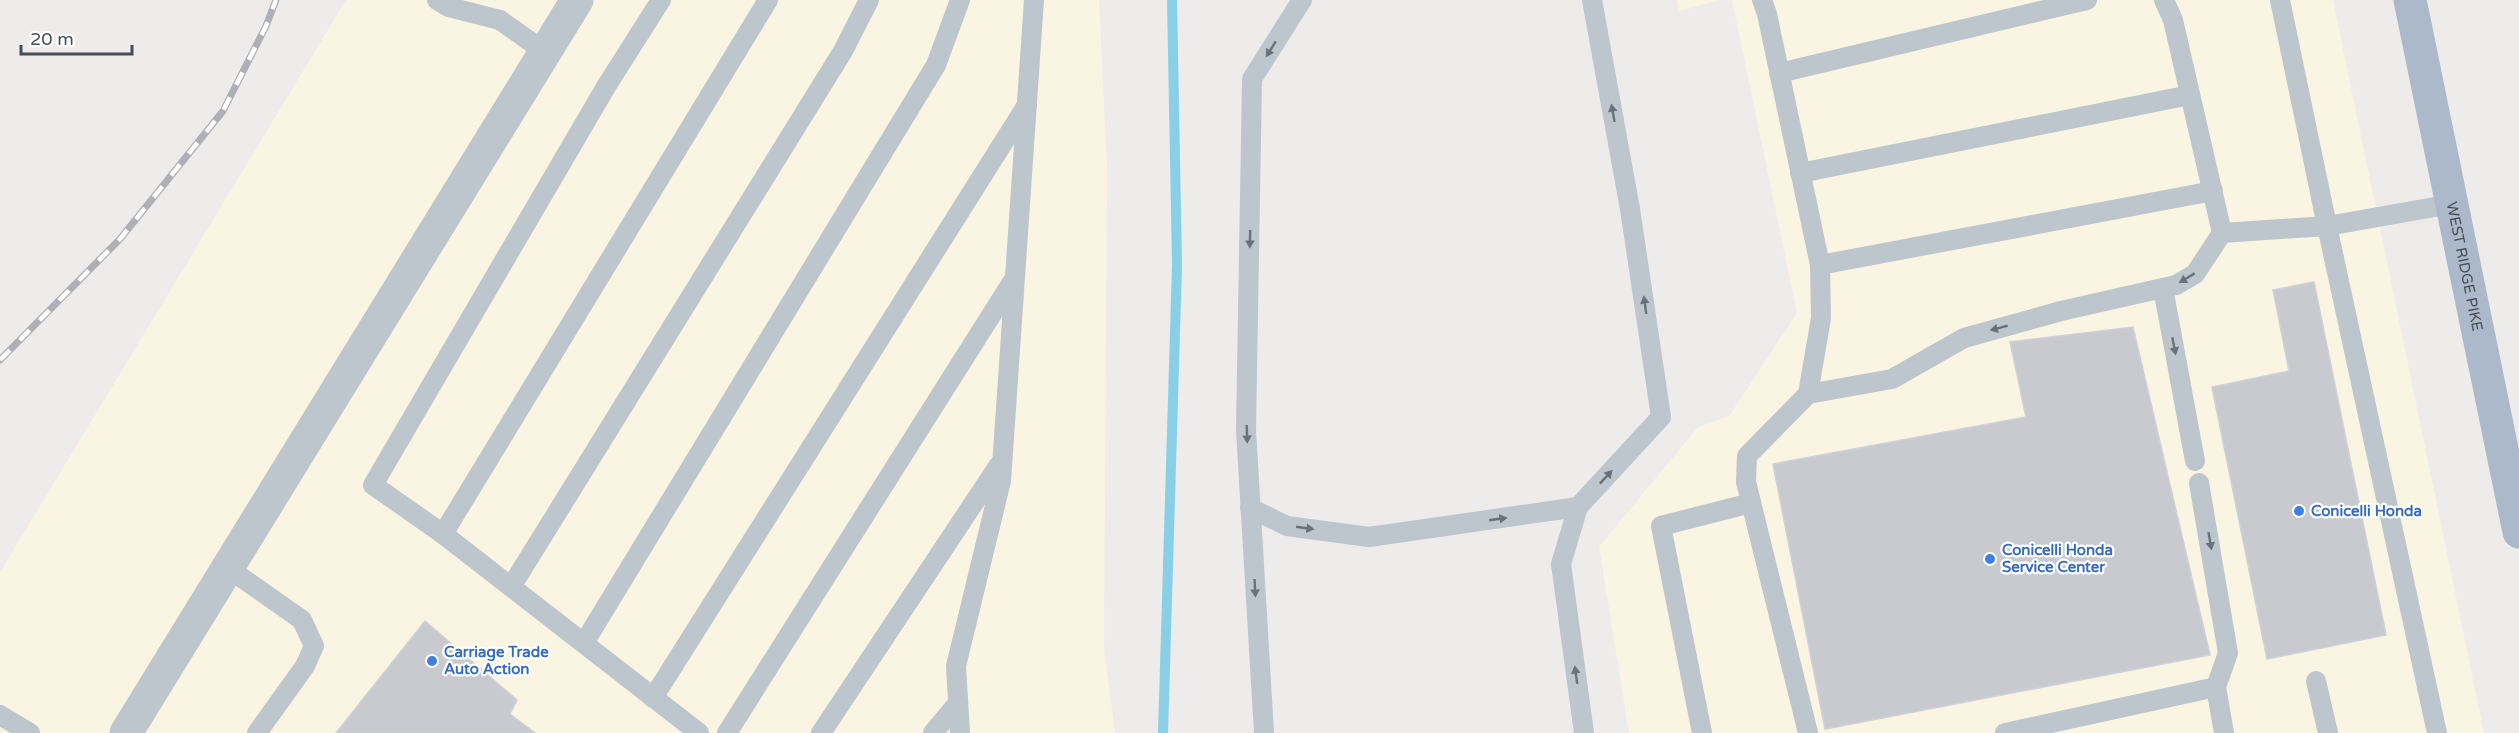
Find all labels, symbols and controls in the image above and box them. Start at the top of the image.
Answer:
scale bar [21,18,132,56]
text: 20 m [30,28,74,50]
one-way arrow [1265,41,1276,58]
one-way arrow [1608,103,1617,122]
street label: WEST RIDGE PIKE [2443,200,2487,333]
one-way arrow [1245,229,1255,248]
one-way arrow [2179,273,2195,284]
one-way arrow [1640,295,1649,314]
one-way arrow [1990,324,2008,333]
one-way arrow [2170,336,2179,355]
one-way arrow [1242,424,1251,443]
one-way arrow [1599,470,1612,485]
place label: Conicelli Honda [2311,502,2422,520]
marker: Conicelli Honda [2292,504,2306,518]
one-way arrow [1488,514,1507,523]
one-way arrow [1295,524,1314,533]
one-way arrow [2206,531,2215,550]
place label: Conicelli Honda Service Center [2002,541,2113,576]
marker: Conicelli Honda Service Center [1983,552,1997,566]
one-way arrow [1250,578,1259,597]
place label: Carriage Trade Auto Action [444,643,549,678]
marker: Carriage Trade Auto Action [425,654,439,668]
one-way arrow [1572,665,1581,684]

